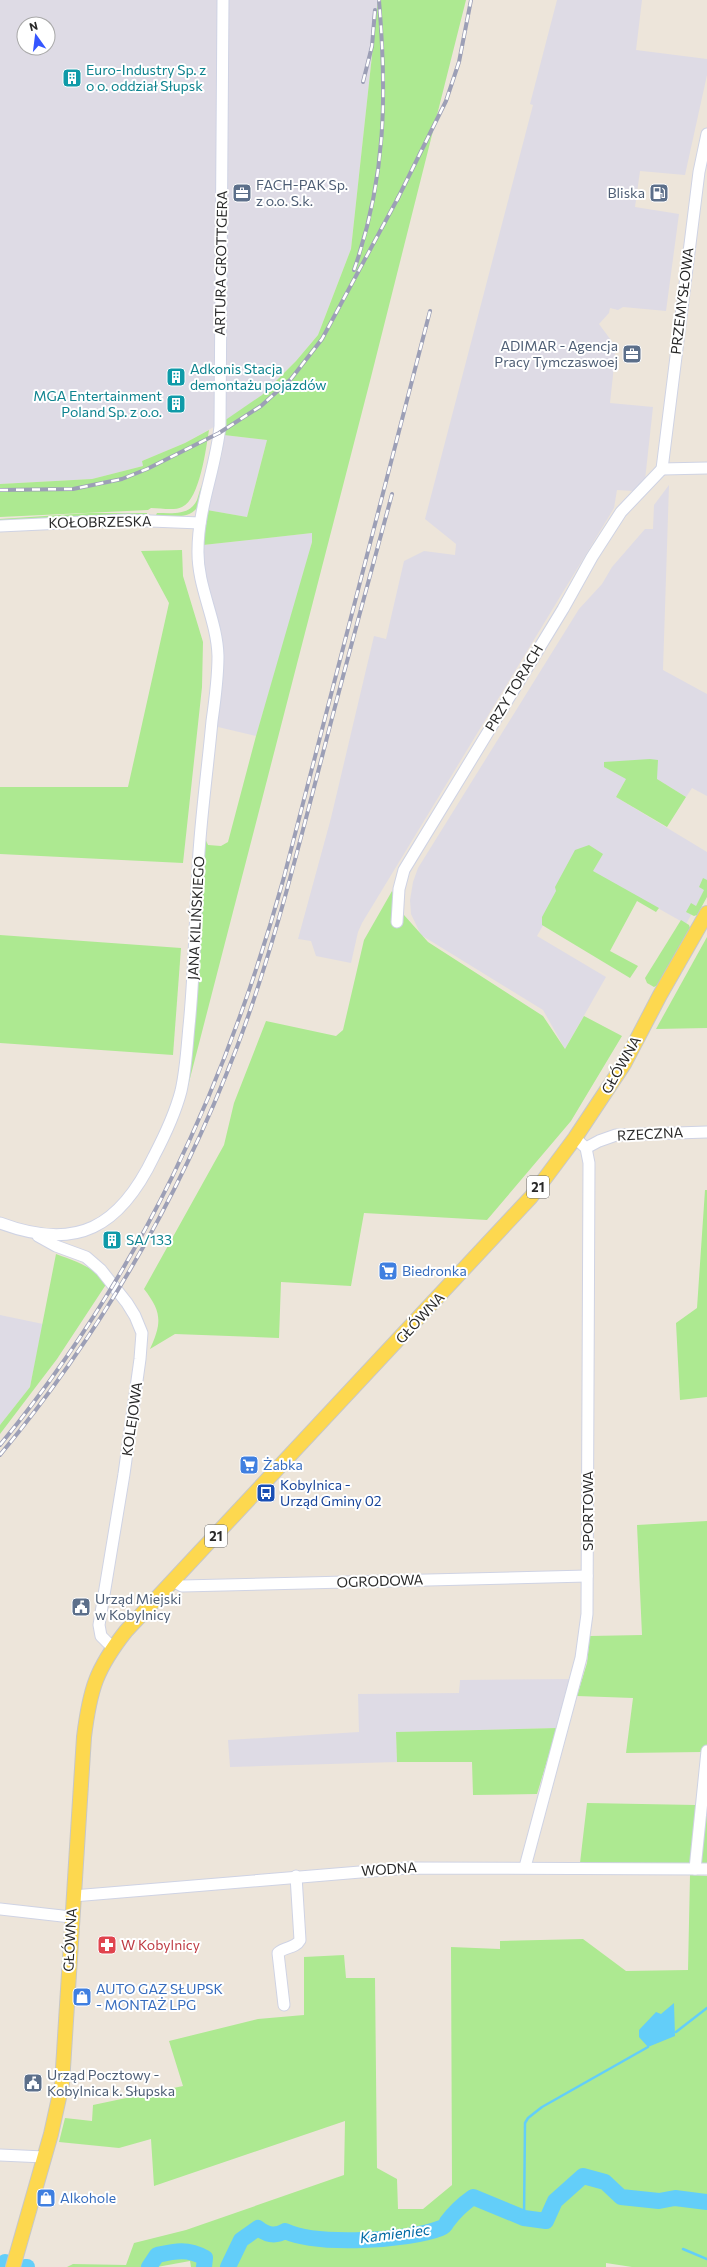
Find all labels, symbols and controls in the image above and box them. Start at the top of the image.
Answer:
north arrow [16,16,56,56]
text: N [28,19,39,33]
place label: Euro-Industry Sp. z o o. oddział Słupsk [86,61,206,94]
building icon: Euro-Industry Sp. z o o. oddział Słupsk [61,67,83,89]
place label: FACH-PAK Sp. z o.o. S.k. [256,176,348,209]
office icon: FACH-PAK Sp. z o.o. S.k. [231,182,253,204]
fuel station icon: Bliska [648,182,670,204]
place label: Bliska [608,184,645,201]
street label: ARTURA GROTTGERA [211,190,230,336]
street label: PRZEMYSŁOWA [667,246,697,355]
place label: ADIMAR - Agencja Pracy Tymczaswoej [494,337,618,370]
office icon: ADIMAR - Agencja Pracy Tymczaswoej [621,343,643,365]
place label: Adkonis Stacja demontażu pojazdów [190,360,327,393]
building icon: Adkonis Stacja demontażu pojazdów [165,366,187,388]
place label: MGA Entertainment Poland Sp. z o.o. [33,387,162,420]
building icon: MGA Entertainment Poland Sp. z o.o. [165,393,187,415]
street label: KOŁOBRZESKA [48,512,152,531]
street label: PRZY TORACH [481,641,546,734]
street label: JANA KILIŃSKIEGO [184,856,207,980]
street label: GŁÓWNA [597,1033,644,1097]
street label: RZECZNA [616,1123,684,1144]
road number: 21 [527,1176,549,1198]
building icon: SA/133 [101,1229,123,1251]
place label: SA/133 [126,1231,172,1248]
supermarket icon: Biedronka [377,1260,399,1282]
place label: Biedronka [402,1262,467,1279]
street label: GŁÓWNA [392,1288,448,1347]
street label: KOLEJOWA [118,1380,145,1457]
supermarket icon: Żabka [238,1454,260,1476]
place label: Żabka [263,1456,303,1473]
street label: SPORTOWA [579,1471,596,1551]
place label: Kobylnica - Urząd Gminy 02 [280,1476,382,1509]
bus stop icon: Kobylnica - Urząd Gminy 02 [255,1482,277,1504]
road number: 21 [205,1525,227,1547]
street label: OGRODOWA [336,1570,424,1591]
place label: Urząd Miejski w Kobylnicy [95,1590,181,1623]
public building icon: Urząd Miejski w Kobylnicy [70,1596,92,1618]
street label: WODNA [360,1858,418,1879]
street label: GŁÓWNA [59,1907,80,1972]
pharmacy icon: W Kobylnicy [96,1934,118,1956]
place label: W Kobylnicy [121,1936,200,1953]
place label: AUTO GAZ SŁUPSK - MONTAŻ LPG [96,1980,223,2013]
shop icon: AUTO GAZ SŁUPSK - MONTAŻ LPG [71,1986,93,2008]
place label: Urząd Pocztowy - Kobylnica k. Słupska [47,2066,175,2099]
public building icon: Urząd Pocztowy - Kobylnica k. Słupska [22,2072,44,2094]
shop icon: Alkohole [35,2187,57,2209]
place label: Alkohole [60,2189,116,2206]
water label: Kamieniec [359,2220,432,2246]

